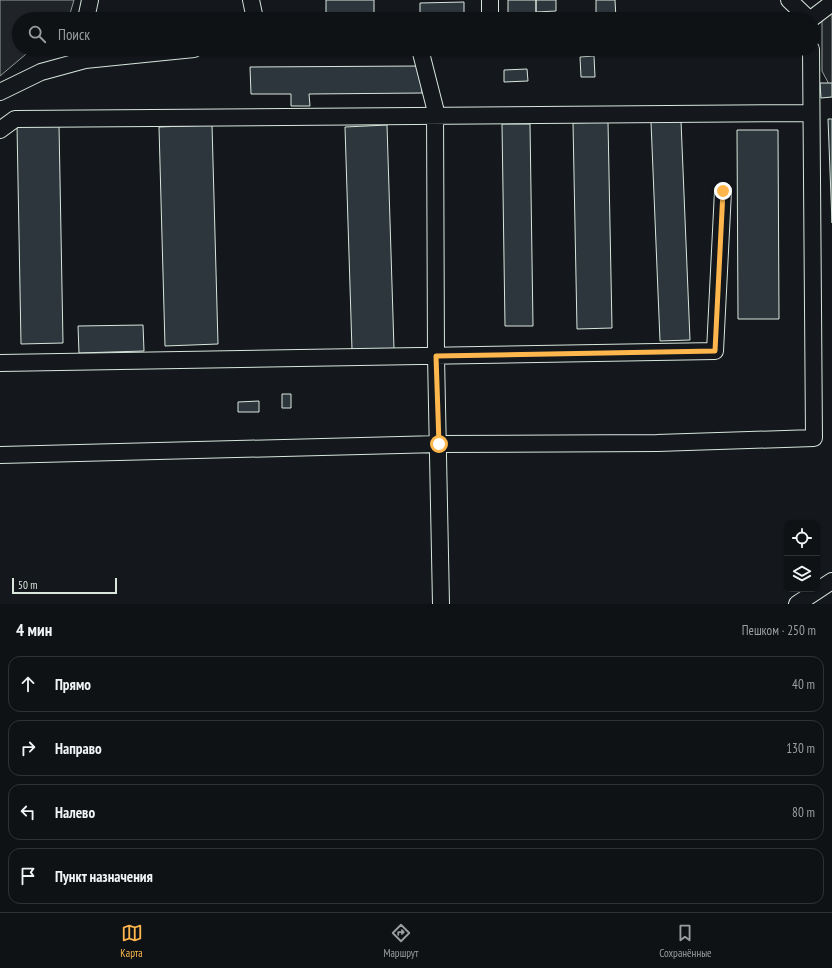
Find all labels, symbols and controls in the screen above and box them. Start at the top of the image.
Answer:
search box [12,12,820,56]
icon: search [26,23,48,45]
text: Поиск [58,25,90,44]
route end [714,182,732,200]
route start [430,435,448,453]
map controls [784,520,820,592]
button: locate [784,520,820,556]
button: layers [784,556,820,592]
scale bar [12,576,117,595]
text: 50 m [18,578,37,592]
text: 4 мин [16,619,52,641]
text: Пешком · 250 m [742,622,816,639]
icon: ahead [17,673,39,695]
text: Прямо [55,675,91,694]
text: 40 m [792,676,815,693]
icon: right [17,737,39,759]
text: Направо [55,739,102,758]
text: 130 m [786,740,815,757]
icon: left [17,801,39,823]
text: Налево [55,803,95,822]
text: 80 m [792,804,815,821]
icon: arrive [17,865,39,887]
text: Пункт назначения [55,867,153,886]
tab: Карта [120,922,143,960]
tab: Маршрут [383,922,419,960]
tab: Сохранённые [659,922,712,960]

